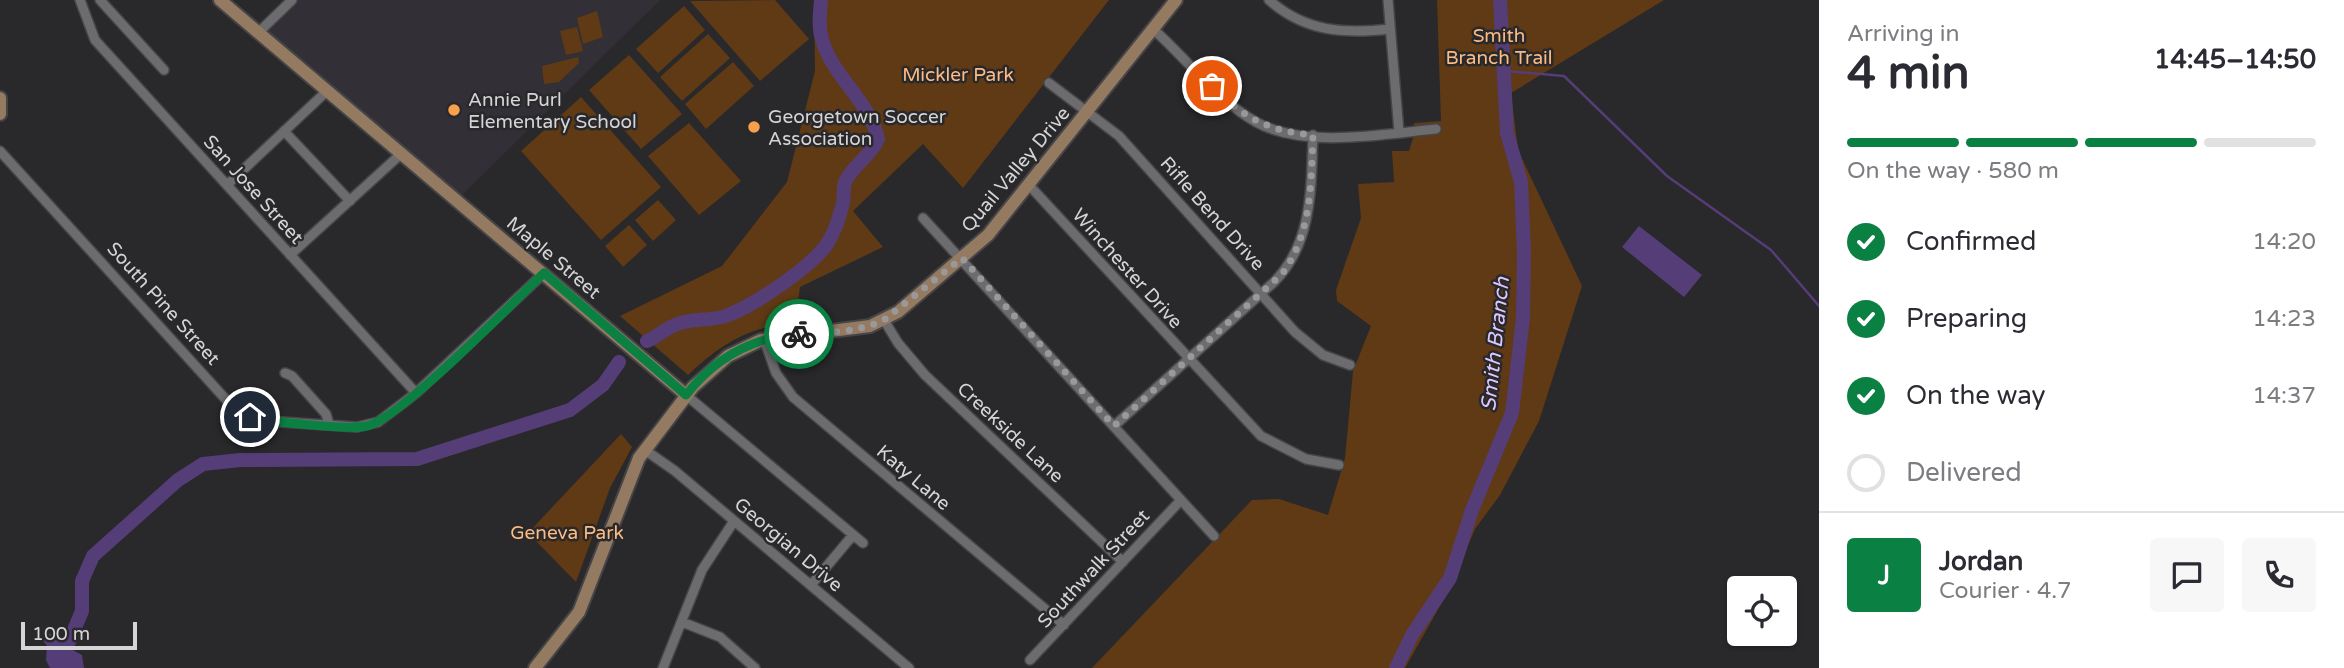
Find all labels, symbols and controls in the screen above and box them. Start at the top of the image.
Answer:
text: Arriving in [1847,20,1960,48]
park label: Smith Branch Trail [1445,25,1553,69]
text: 14:45–14:50 [2154,44,2316,75]
text: 4 min [1847,46,1970,101]
pin [1182,56,1242,116]
park label: Mickler Park [902,64,1014,86]
icon: bag [1193,67,1231,105]
place label: Annie Purl Elementary School [468,89,637,133]
marker: Annie Purl Elementary School [446,102,462,118]
street label: Quail Valley Drive [957,103,1075,237]
place label: Georgetown Soccer Association [768,106,947,150]
marker: Georgetown Soccer Association [746,119,762,135]
street label: San Jose Street [199,131,308,248]
street label: Rifle Bend Drive [1156,152,1269,275]
text: On the way · 580 m [1847,157,2059,185]
street label: Winchester Drive [1068,204,1187,333]
street label: Maple Street [502,212,605,303]
icon: check [1847,223,1885,261]
text: Confirmed [1906,226,2036,257]
text: 14:20 [2252,228,2316,256]
street label: South Pine Street [102,238,224,370]
water label: Smith Branch [1476,275,1515,412]
courier [764,299,834,369]
icon: check [1847,300,1885,338]
text: Preparing [1906,303,2027,334]
text: 14:23 [2252,305,2316,333]
icon: bike [780,315,818,353]
icon: check [1847,377,1885,415]
street label: Creekside Lane [953,378,1068,488]
text: On the way [1906,380,2046,411]
text: 14:37 [2252,382,2316,410]
pin [220,387,280,447]
icon: home [231,398,269,436]
street label: Katy Lane [872,441,955,515]
text: Delivered [1906,457,2022,488]
street label: Georgian Drive [730,493,847,596]
street label: Southwalk Street [1033,505,1154,632]
park label: Geneva Park [510,522,624,544]
button: chat [2150,538,2224,612]
button: phone [2242,538,2316,612]
text: Jordan [1939,546,2023,577]
text: J [1878,560,1890,591]
map controls [1727,576,1797,646]
button: locate [1727,576,1797,646]
text: Courier · 4.7 [1939,577,2072,605]
scale bar [21,619,136,651]
text: 100 m [32,623,90,645]

